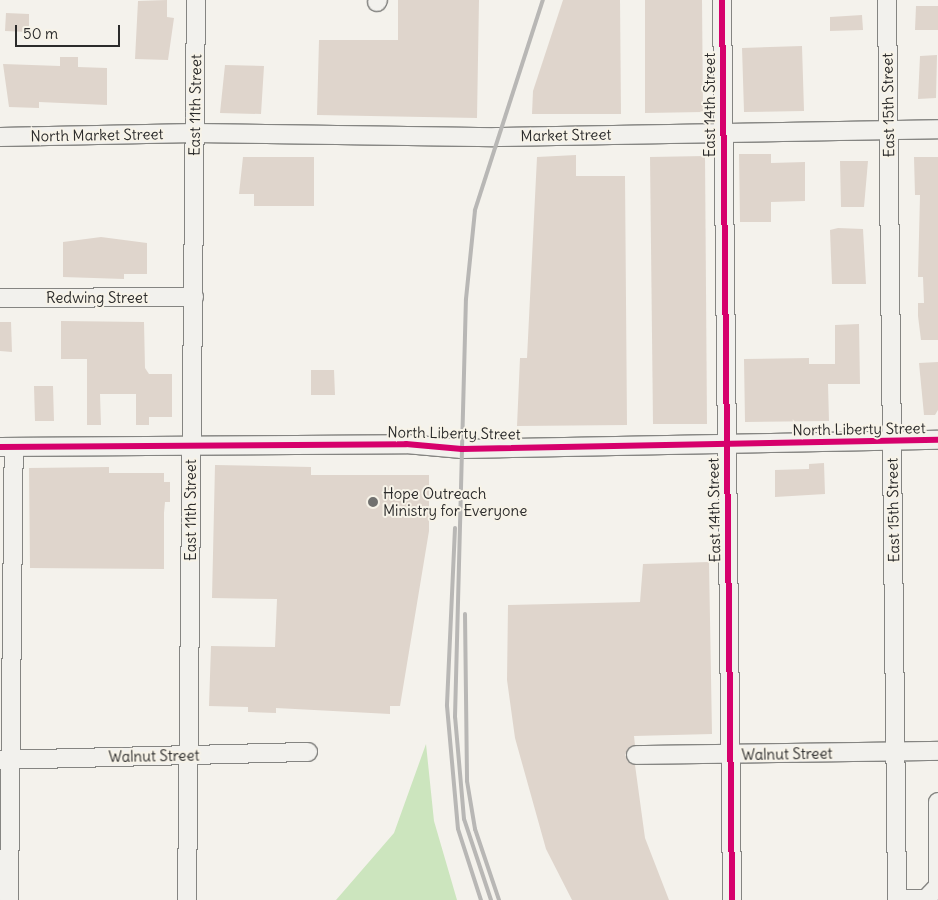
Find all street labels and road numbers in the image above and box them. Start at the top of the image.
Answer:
street label: East 14th Street [701,53,719,157]
street label: East 15th Street [878,53,898,157]
street label: East 11th Street [185,54,205,156]
street label: North Market Street [30,125,164,145]
street label: Market Street [520,125,612,145]
street label: Redwing Street [46,289,148,307]
street label: North Liberty Street [792,419,926,439]
street label: North Liberty Street [387,423,521,443]
street label: East 14th Street [704,458,724,562]
street label: East 15th Street [883,458,903,562]
street label: East 11th Street [182,459,200,561]
street label: Walnut Street [741,744,833,764]
street label: Walnut Street [108,746,200,766]

